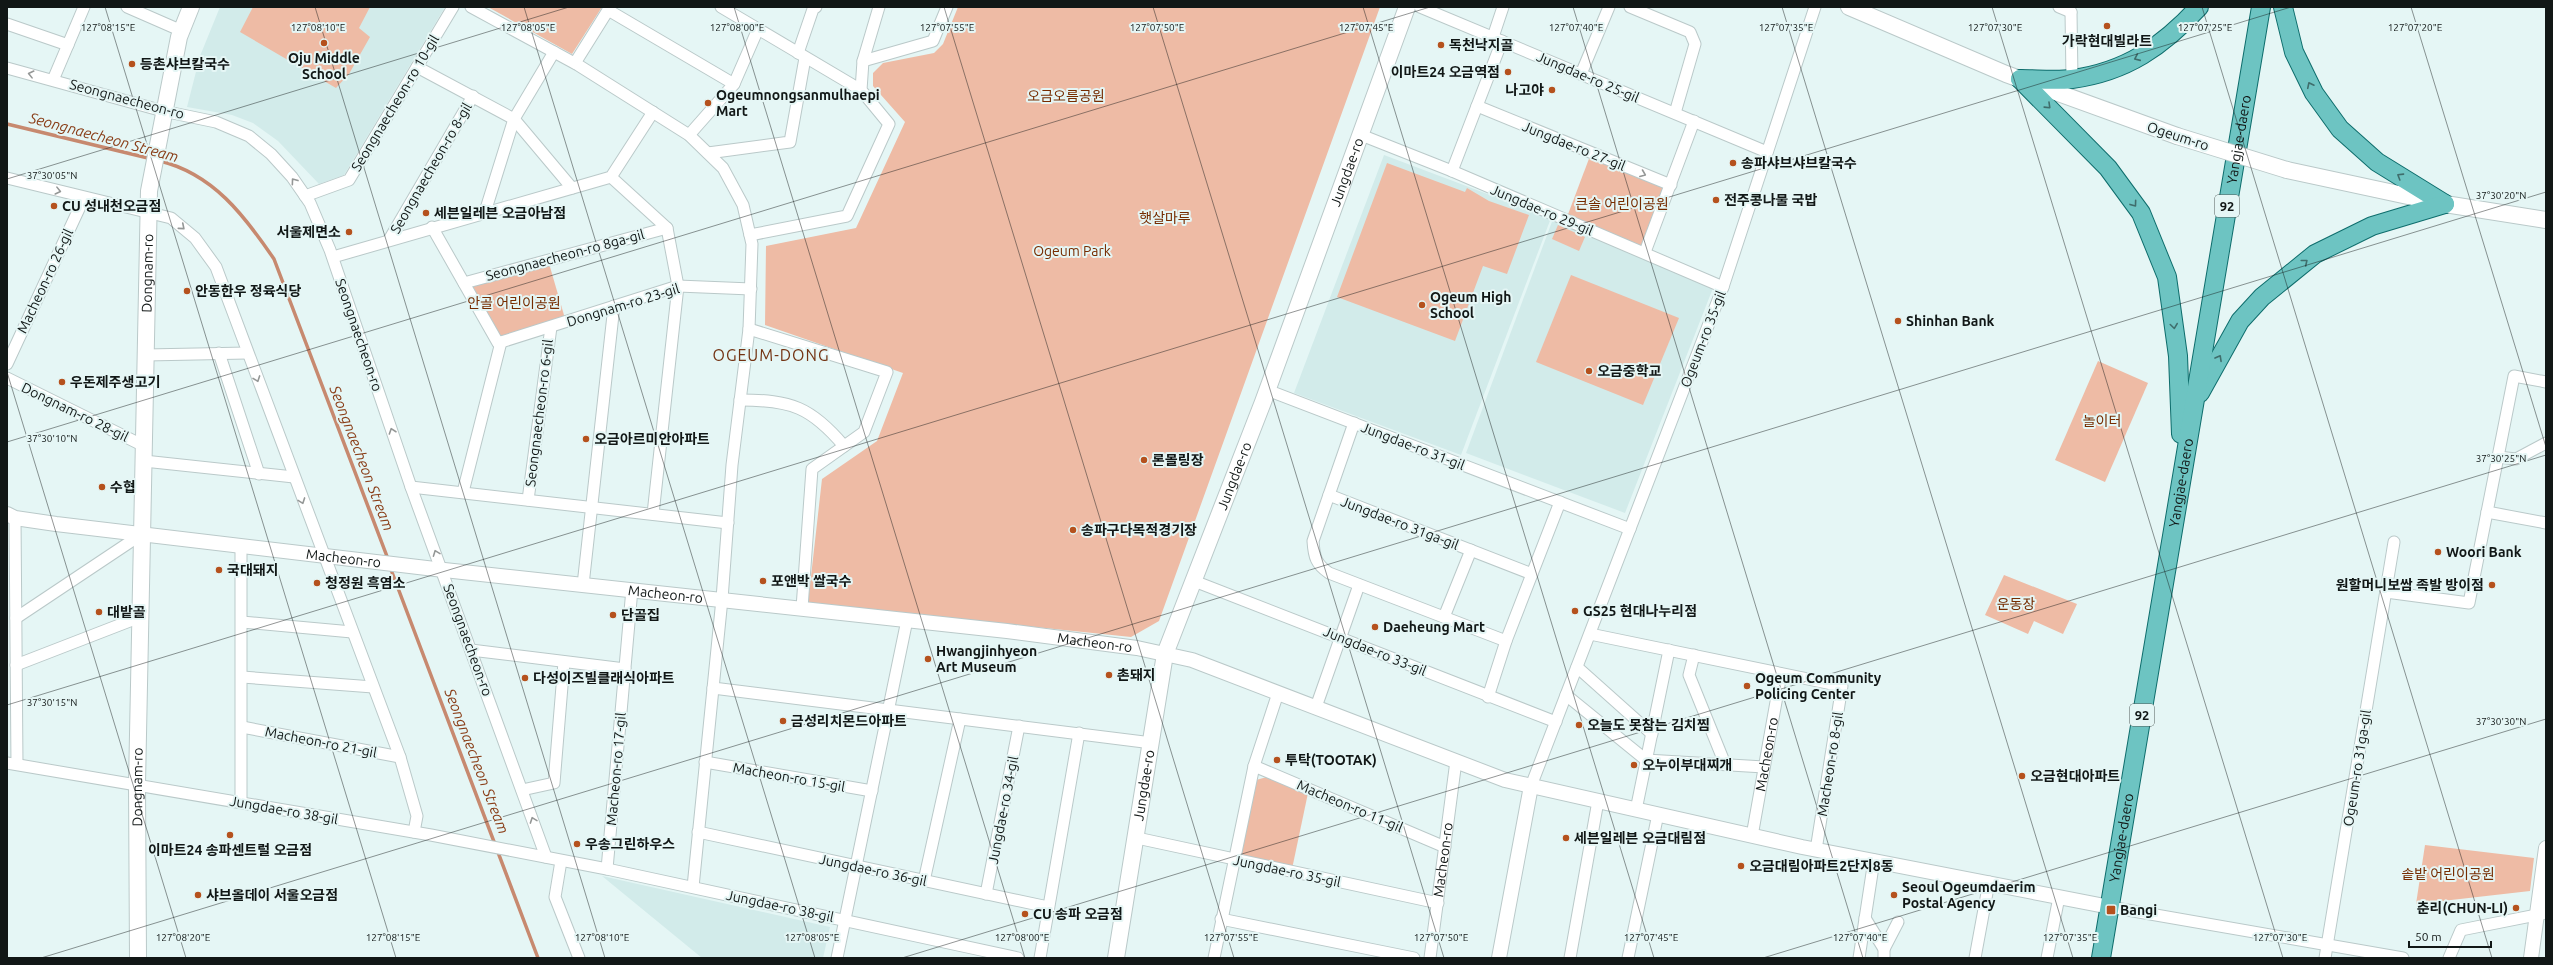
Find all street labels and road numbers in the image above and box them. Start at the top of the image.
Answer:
street label: Seongnaecheon-ro 10-gil [348,32,442,174]
street label: Jungdae-ro 25-gil [1534,48,1642,106]
street label: Seongnaecheon-ro [68,76,186,122]
street label: Yangjae-daero [2223,94,2254,185]
street label: Seongnaecheon-ro 8-gil [387,99,475,236]
street label: Jungdae-ro 27-gil [1520,118,1628,174]
street label: Ogeum-ro [2145,118,2211,154]
street label: Jungdae-ro [1327,136,1367,209]
street label: Jungdae-ro 29-gil [1488,181,1596,239]
road number: 92 [2215,195,2239,217]
street label: Macheon-ro 26-gil [14,226,76,336]
street label: Seongnaecheon-ro 8ga-gil [484,226,646,284]
street label: Dongnam-ro [139,233,156,313]
street label: Seongnaecheon-ro [332,277,386,393]
street label: Dongnam-ro 23-gil [565,280,682,330]
street label: Ogeum-ro 35-gil [1677,288,1729,390]
street label: Seongnaecheon-ro 6-gil [522,338,556,488]
street label: Dongnam-ro 28-gil [19,379,131,445]
street label: Jungdae-ro 31-gil [1359,419,1467,473]
street label: Yangjae-daero [2166,437,2196,528]
street label: Jungdae-ro [1214,440,1255,512]
street label: Jungdae-ro 31ga-gil [1339,493,1462,553]
street label: Macheon-ro [305,546,382,571]
street label: Seongnaecheon-ro [440,582,496,698]
street label: Macheon-ro [627,582,704,606]
street label: Jungdae-ro 33-gil [1321,623,1429,679]
street label: Macheon-ro [1056,630,1133,655]
road number: 92 [2130,704,2154,726]
street label: Ogeum-ro 31ga-gil [2340,708,2374,827]
street label: Macheon-ro 8-gil [1814,710,1846,817]
street label: Macheon-ro 17-gil [603,711,629,826]
street label: Macheon-ro [1752,716,1781,793]
street label: Macheon-ro 21-gil [264,723,379,761]
street label: Dongnam-ro [129,747,146,827]
street label: Jungdae-ro [1130,749,1157,822]
street label: Jungdae-ro 34-gil [985,754,1021,865]
street label: Macheon-ro 15-gil [732,759,847,795]
street label: Macheon-ro 11-gil [1295,776,1406,836]
street label: Yangjae-daero [2106,792,2137,883]
street label: Jungdae-ro 38-gil [229,793,340,827]
street label: Macheon-ro [1430,821,1456,898]
street label: Jungdae-ro 36-gil [818,851,929,889]
street label: Jungdae-ro 35-gil [1232,852,1343,890]
street label: Jungdae-ro 38-gil [725,887,836,925]

